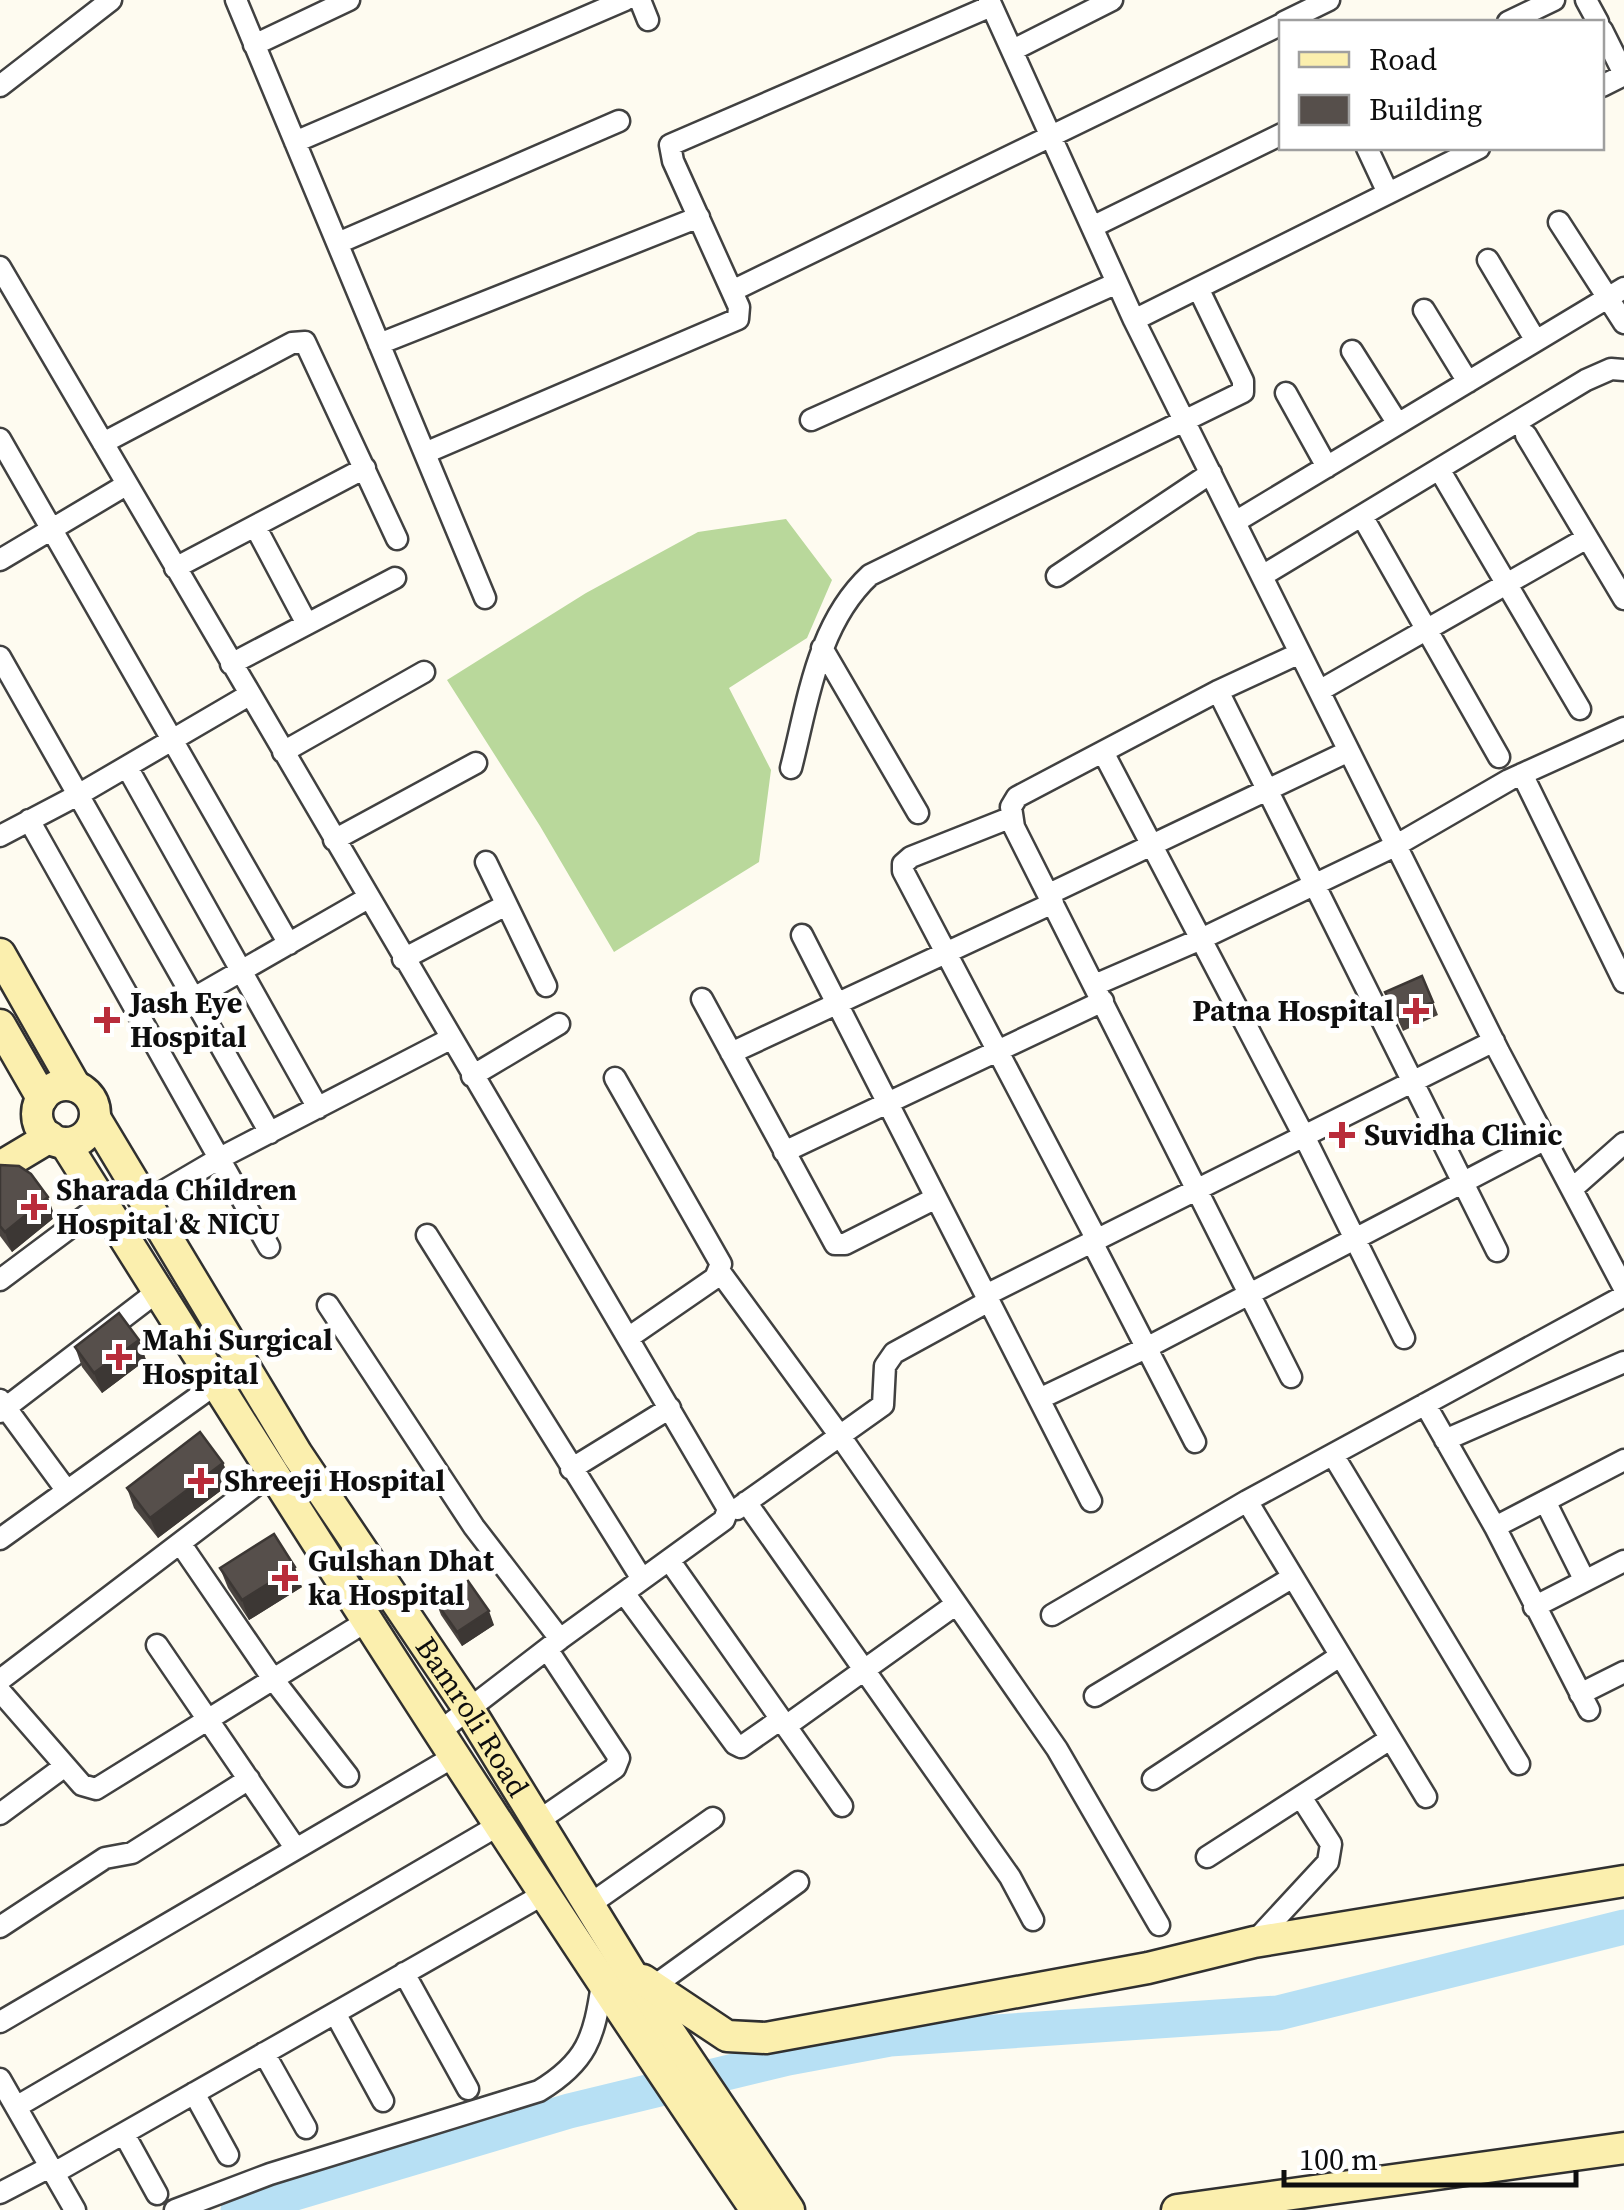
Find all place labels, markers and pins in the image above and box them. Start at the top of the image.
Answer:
place label: Jash Eye Hospital [128,982,247,1057]
place label: Patna Hospital [1192,990,1394,1031]
marker: Patna Hospital [1403,998,1429,1024]
marker: Jash Eye Hospital [94,1007,120,1033]
place label: Suvidha Clinic [1364,1114,1563,1155]
marker: Suvidha Clinic [1329,1122,1355,1148]
place label: Sharada Children Hospital & NICU [56,1169,297,1244]
marker: Sharada Children Hospital & NICU [21,1194,47,1220]
place label: Mahi Surgical Hospital [142,1319,333,1394]
marker: Mahi Surgical Hospital [106,1344,132,1370]
place label: Shreeji Hospital [224,1460,445,1501]
marker: Shreeji Hospital [188,1468,214,1494]
place label: Gulshan Dhat ka Hospital [308,1540,494,1615]
marker: Gulshan Dhat ka Hospital [272,1565,298,1591]

